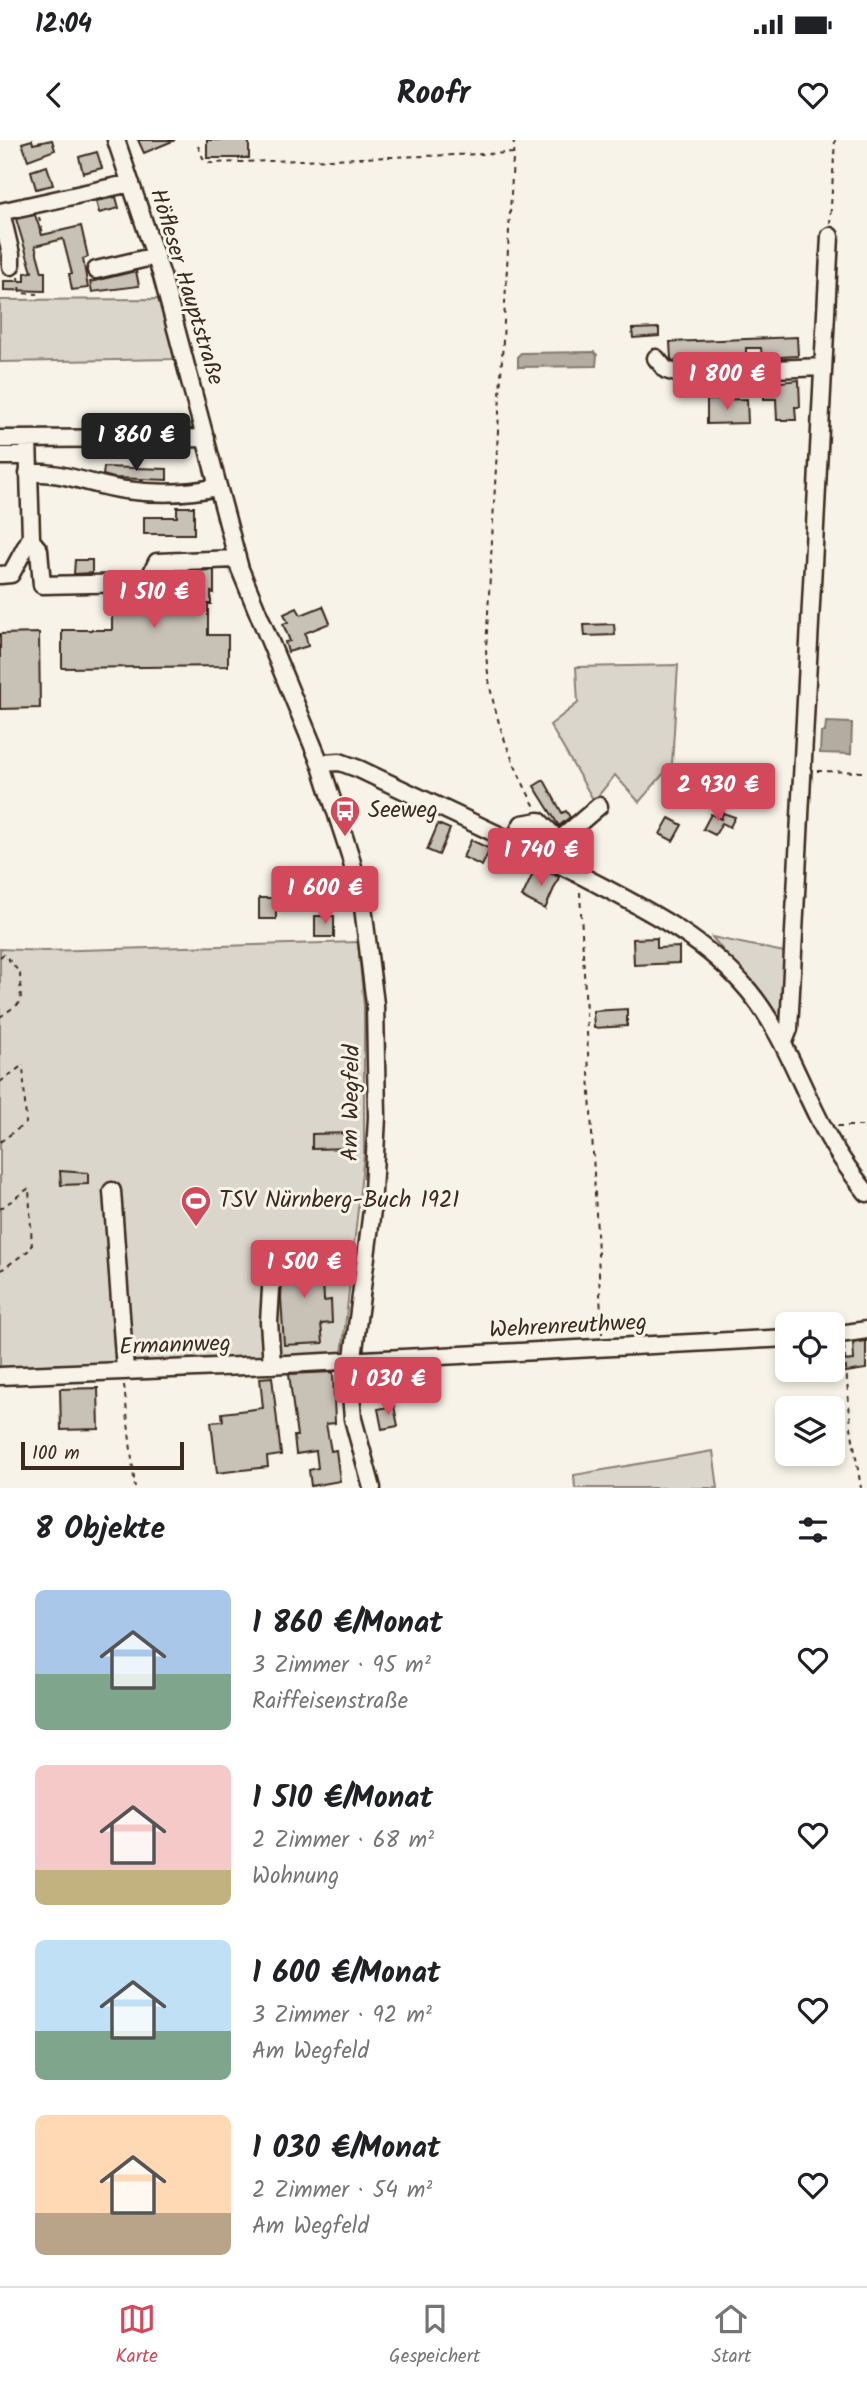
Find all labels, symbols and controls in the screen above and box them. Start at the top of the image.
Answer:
text: 12:04 [35,4,92,46]
text: Roofr [397,69,470,120]
icon: back [35,76,73,114]
icon: heart [794,76,832,114]
street label: Höfleser Hauptstraße [139,184,233,390]
pin: 1 800 € [662,352,792,412]
text: 1 800 € [689,357,765,393]
pin: 1 860 € [71,414,201,473]
text: 1 860 € [97,418,175,454]
pin: 1 510 € [89,570,219,630]
text: 1 510 € [119,575,189,611]
pin: 2 930 € [653,764,783,823]
text: 2 930 € [677,768,759,804]
place label: Seeweg [368,793,438,829]
bus stop icon: Seeweg [328,794,362,838]
pin: 1 740 € [476,828,606,888]
text: 1 740 € [504,833,578,869]
pin: 1 600 € [260,866,390,926]
text: 1 600 € [287,871,363,907]
street label: Am Wegfeld [333,1044,371,1162]
place label: TSV Nürnberg-Buch 1921 [219,1183,460,1219]
sports icon: TSV Nürnberg-Buch 1921 [179,1184,213,1228]
pin: 1 500 € [239,1240,369,1300]
text: 1 500 € [267,1245,341,1281]
street label: Wehrenreuthweg [488,1305,648,1349]
map controls [775,1312,845,1466]
button: locate [775,1312,845,1382]
street label: Ermannweg [119,1326,231,1366]
pin: 1 030 € [323,1358,453,1417]
text: 1 030 € [350,1362,426,1398]
button: layers [775,1396,845,1466]
scale bar [21,1439,184,1471]
text: 100 m [32,1439,80,1469]
text: 8 Objekte [35,1506,165,1554]
icon: filters [794,1511,832,1549]
text: 1 860 €/Monat [252,1600,443,1648]
icon: home [91,1618,175,1702]
icon: heart [794,1641,832,1679]
text: 3 Zimmer · 95 m² [252,1648,431,1684]
text: Raiffeisenstraße [252,1684,408,1720]
text: 1 510 €/Monat [252,1775,433,1823]
icon: home [91,1793,175,1877]
icon: heart [794,1816,832,1854]
text: 2 Zimmer · 68 m² [252,1823,434,1859]
text: Wohnung [252,1859,339,1895]
text: 1 600 €/Monat [252,1950,441,1998]
icon: home [91,1968,175,2052]
icon: heart [794,1991,832,2029]
text: 3 Zimmer · 92 m² [252,1998,432,2034]
text: Am Wegfeld [252,2034,369,2070]
text: 1 030 €/Monat [252,2125,441,2173]
icon: home [91,2143,175,2227]
icon: heart [794,2166,832,2204]
text: 2 Zimmer · 54 m² [252,2173,432,2209]
text: Am Wegfeld [252,2209,369,2245]
tab: Karte [116,2300,158,2372]
tab: Gespeichert [389,2300,480,2372]
tab: Start [711,2300,751,2372]

